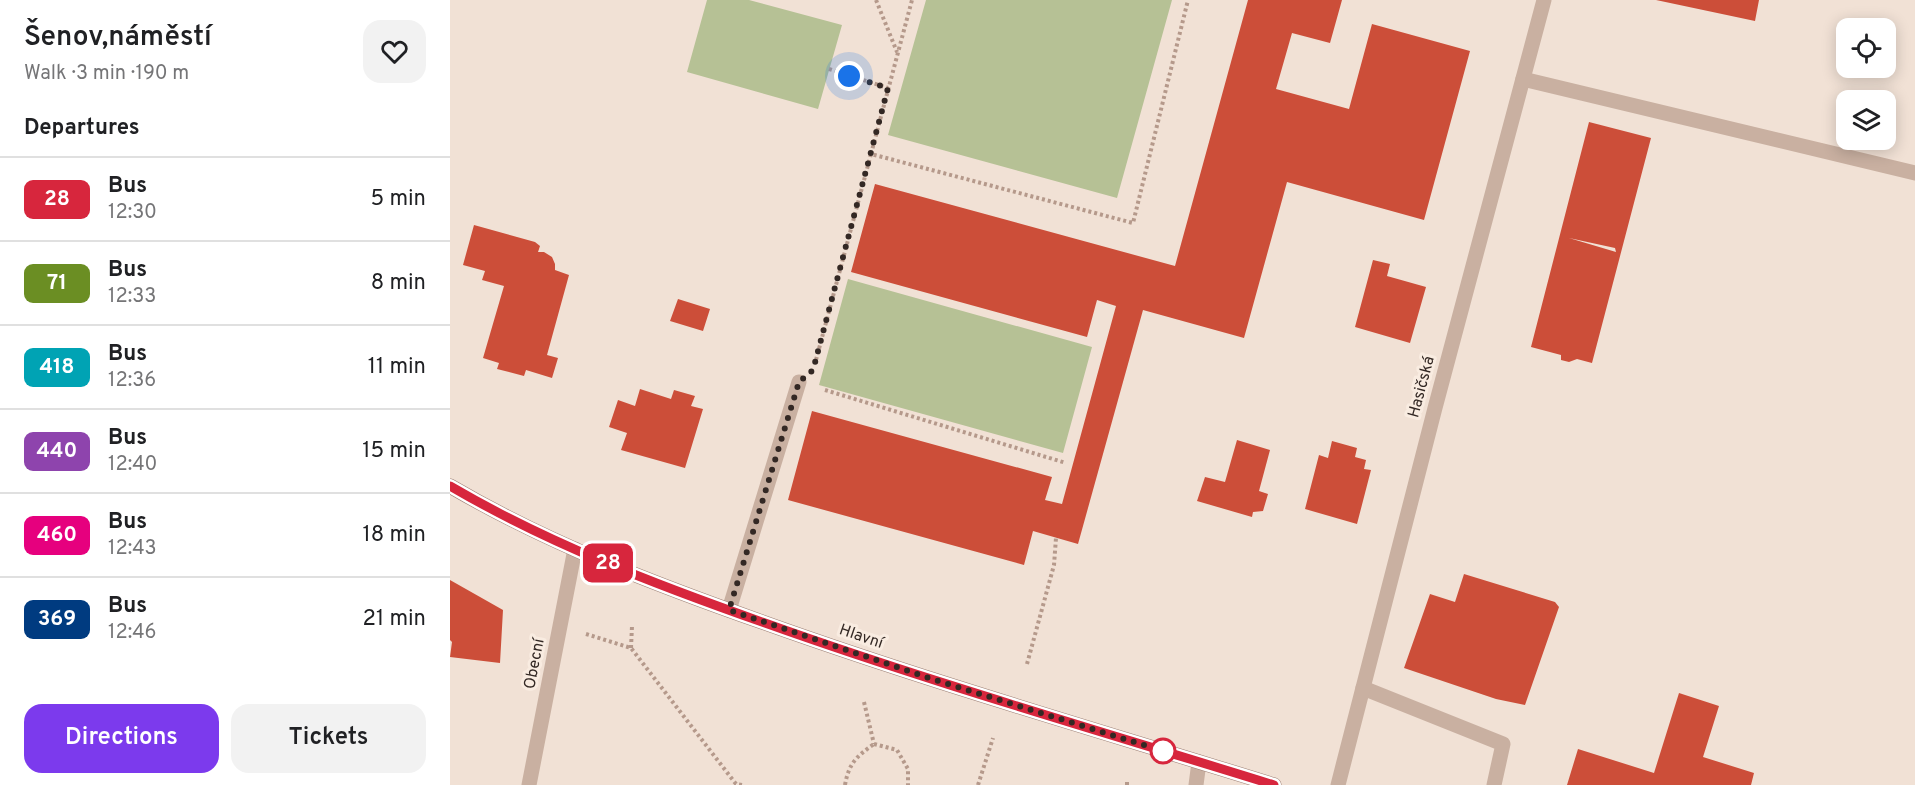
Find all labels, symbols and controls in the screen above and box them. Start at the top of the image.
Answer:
map controls [1836,18,1896,150]
button: locate [1836,18,1896,78]
text: Šenov,náměstí [24,20,212,56]
button: heart [363,20,426,83]
text: Walk · 3 min · 190 m [24,61,189,87]
your location [834,61,864,91]
button: layers [1836,90,1896,150]
text: Departures [24,115,140,142]
text: Bus [108,173,147,200]
text: 28 [44,186,70,213]
text: 5 min [371,186,426,213]
text: 12:30 [108,200,157,226]
text: Bus [108,257,147,284]
text: 71 [47,270,67,297]
text: 8 min [371,270,426,297]
text: 12:33 [108,284,156,310]
text: Bus [108,341,147,368]
text: 418 [39,354,75,381]
text: 11 min [368,354,426,381]
street label: Hasičská [1404,354,1440,420]
text: 12:36 [108,368,156,394]
text: Bus [108,425,147,452]
text: 440 [37,438,77,465]
text: 15 min [362,438,426,465]
text: 12:40 [108,452,157,478]
text: Bus [108,509,147,536]
text: 460 [37,522,77,549]
text: 18 min [363,522,426,549]
text: 12:43 [108,536,157,562]
line badge: 28 [581,544,635,582]
text: 28 [595,550,621,577]
text: Bus [108,593,147,620]
text: 369 [38,606,76,633]
text: 21 min [363,606,426,633]
text: 12:46 [108,620,157,646]
street label: Hlavní [836,620,887,654]
street label: Obecní [520,635,550,691]
button: Directions [24,704,219,773]
button: Tickets [231,704,426,773]
unlabelled marker [1150,738,1176,764]

